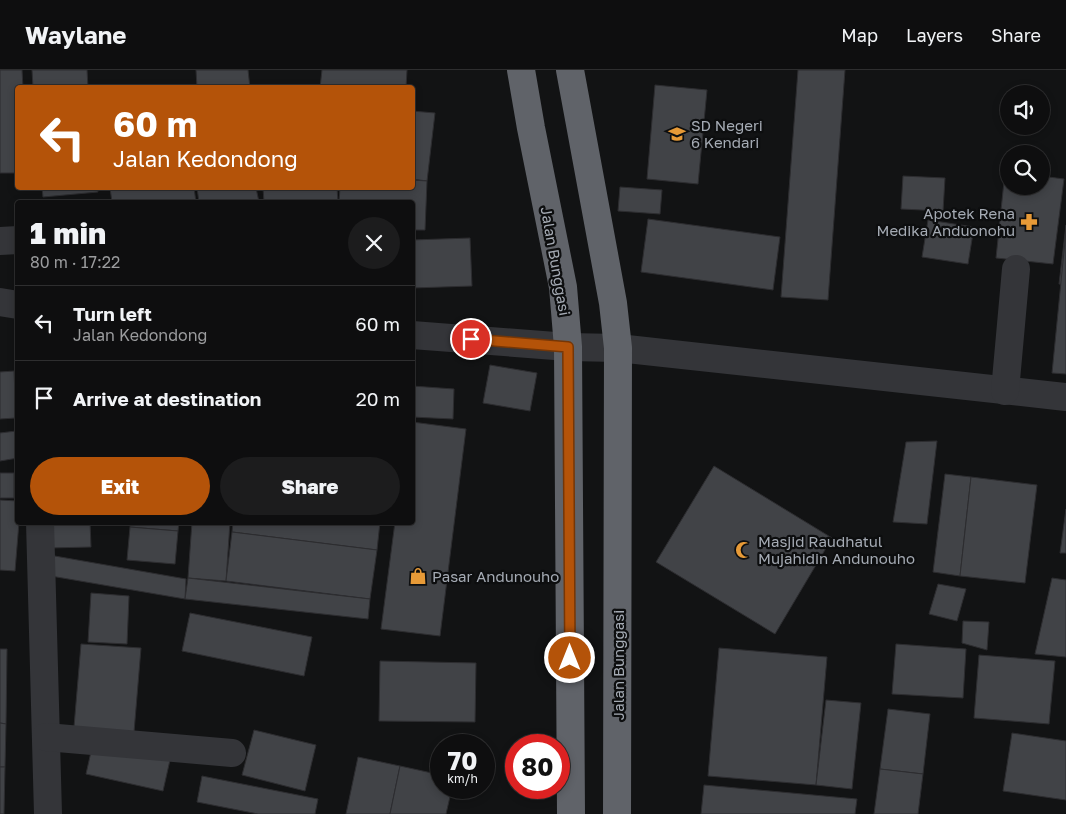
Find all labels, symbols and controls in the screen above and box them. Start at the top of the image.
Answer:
text: Waylane [25,20,126,49]
text: Map [841,24,878,46]
text: Layers [906,24,963,46]
text: Share [991,24,1041,46]
map controls [1000,85,1050,195]
button: sound [1000,85,1050,135]
text: 60 m [113,103,197,145]
icon: left [30,105,95,170]
place label: SD Negeri 6 Kendari [691,116,763,151]
school or university icon: SD Negeri 6 Kendari [667,124,687,144]
text: Jalan Kedondong [113,145,298,172]
button: search [1000,145,1050,195]
place label: Apotek Rena Medika Anduonohu [877,204,1015,239]
street label: Jalan Bunggasi [538,205,574,317]
pharmacy icon: Apotek Rena Medika Anduonohu [1019,212,1039,232]
text: 1 min [30,215,106,251]
button: close [348,217,400,269]
text: 80 m · 17:22 [30,252,120,272]
text: Turn left [73,302,152,325]
icon: left [30,309,58,337]
text: 60 m [355,312,400,335]
pin [450,318,492,360]
text: Jalan Kedondong [73,325,207,345]
icon: arrive [457,325,485,353]
icon: arrive [30,384,58,412]
text: Arrive at destination [73,387,261,410]
text: 20 m [356,387,400,410]
button: Exit [30,457,210,515]
button: Share [220,457,400,515]
place label: Masjid Raudhatul Mujahidin Andunouho [758,532,915,567]
mosque icon: Masjid Raudhatul Mujahidin Andunouho [734,540,754,560]
shop icon: Pasar Andunouho [408,566,428,586]
place label: Pasar Andunouho [432,567,559,585]
street label: Jalan Bunggasi [609,610,627,720]
position arrow [543,631,595,683]
speed limit sign: 80 [505,734,570,799]
text: 70 [448,745,477,776]
text: km/h [447,771,478,786]

